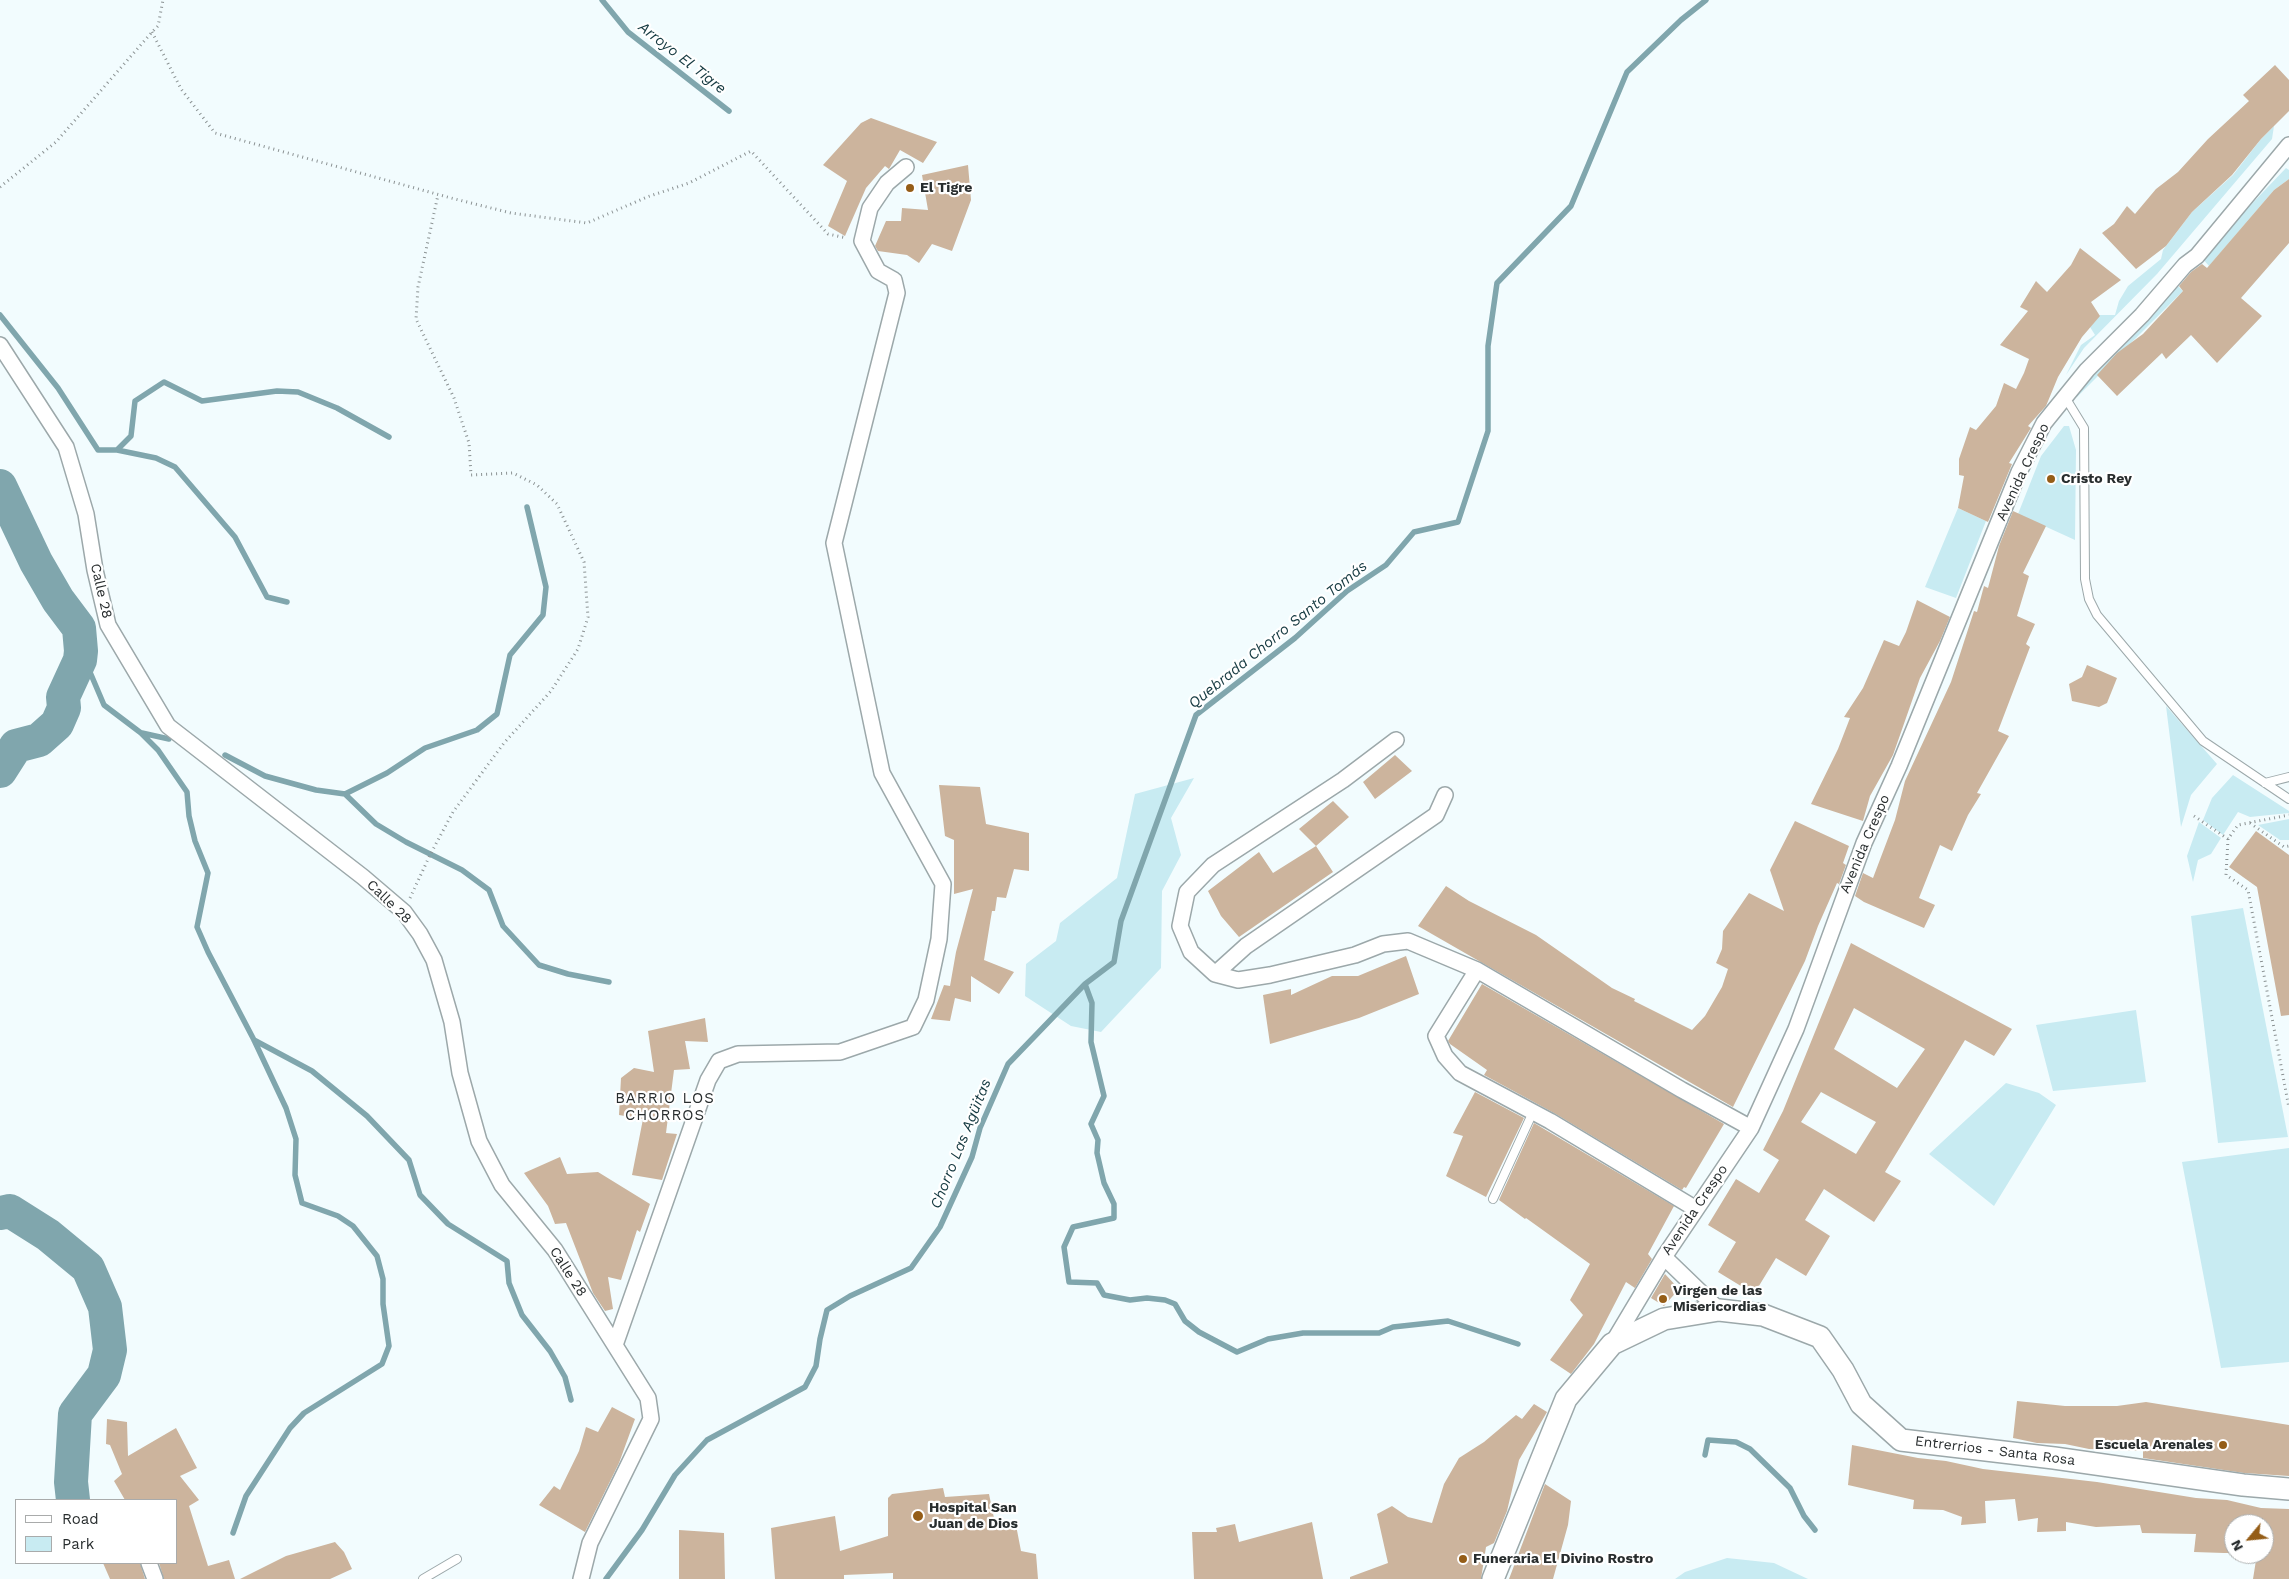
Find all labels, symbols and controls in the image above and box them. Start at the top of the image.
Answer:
water label: Arroyo El Tigre [635,18,729,98]
place label: El Tigre [920,180,972,196]
marker: El Tigre [904,182,916,194]
street label: Avenida Crespo [1993,421,2053,523]
place label: Cristo Rey [2061,471,2132,487]
marker: Cristo Rey [2045,473,2057,485]
water label: Quebrada Chorro Santo Tomás [1185,557,1371,713]
street label: Calle 28 [87,562,115,620]
street label: Avenida Crespo [1837,792,1893,896]
street label: Calle 28 [363,877,415,927]
water label: Chorro Las Agüitas [927,1076,995,1212]
district label: BARRIO LOS CHORROS [614,1090,716,1125]
street label: Avenida Crespo [1658,1161,1732,1259]
street label: Calle 28 [546,1244,590,1300]
place label: Virgen de las Misericordias [1673,1283,1766,1315]
marker: Virgen de las Misericordias [1657,1293,1669,1305]
street label: Entrerrios - Santa Rosa [1914,1433,2076,1469]
place label: Escuela Arenales [2095,1437,2213,1453]
marker: Escuela Arenales [2217,1439,2229,1451]
legend [15,1499,178,1564]
place label: Hospital San Juan de Dios [929,1500,1018,1532]
marker: Hospital San Juan de Dios [911,1509,925,1523]
text: Road [62,1510,99,1528]
north arrow [2224,1514,2274,1564]
text: Park [62,1535,94,1553]
text: N [2227,1537,2246,1554]
place label: Funeraria El Divino Rostro [1473,1551,1653,1567]
marker: Funeraria El Divino Rostro [1457,1553,1469,1565]

